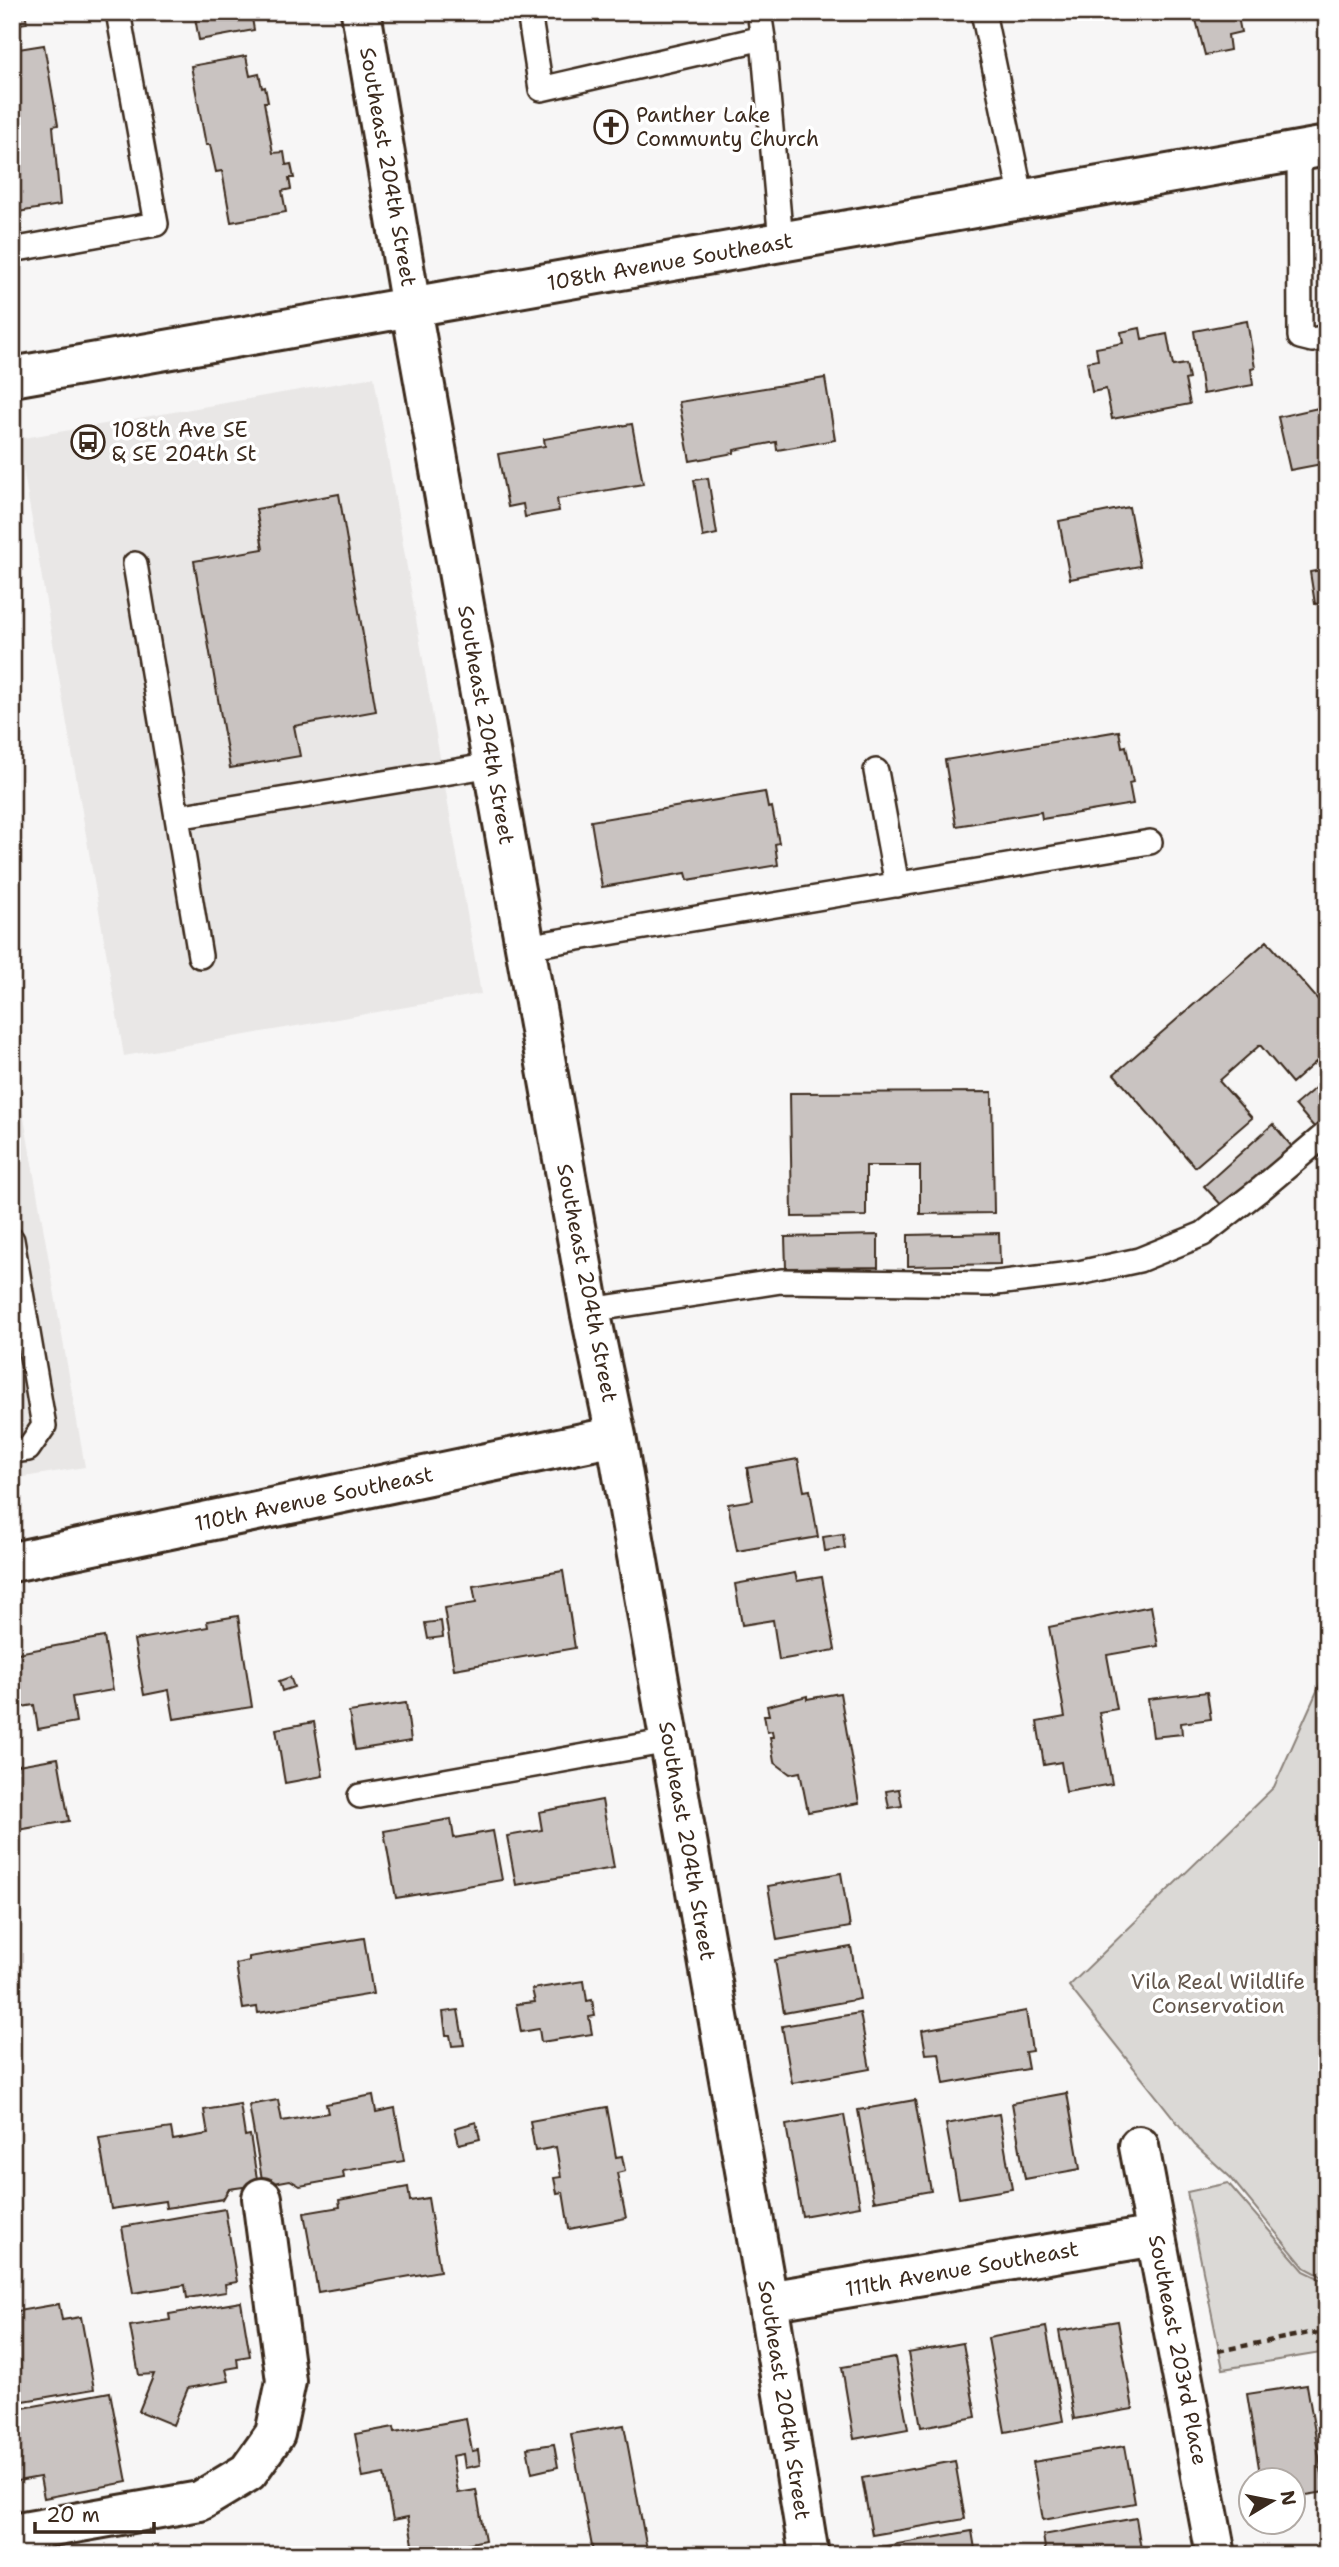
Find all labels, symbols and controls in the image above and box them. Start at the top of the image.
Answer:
street label: Southeast 204th Street [353,45,423,289]
place label: Panther Lake Communty Church [636,101,819,153]
church icon: Panther Lake Communty Church [592,108,630,146]
street label: 108th Avenue Southeast [545,227,795,297]
place label: 108th Ave SE & SE 204th St [112,416,257,468]
bus stop icon: 108th Ave SE & SE 204th St [69,423,107,461]
street label: Southeast 204th Street [451,603,521,847]
street label: Southeast 204th Street [550,1161,624,1405]
street label: 110th Avenue Southeast [192,1460,436,1538]
street label: Southeast 204th Street [652,1719,722,1963]
park label: Vila Real Wildlife Conservation [1131,1968,1305,2020]
street label: Southeast 203rd Place [1142,2233,1214,2467]
street label: 111th Avenue Southeast [843,2235,1081,2303]
street label: Southeast 204th Street [751,2278,817,2522]
north arrow [1238,2466,1308,2536]
text: N [1275,2489,1302,2508]
scale bar [35,2490,154,2534]
text: 20 m [46,2501,100,2529]

